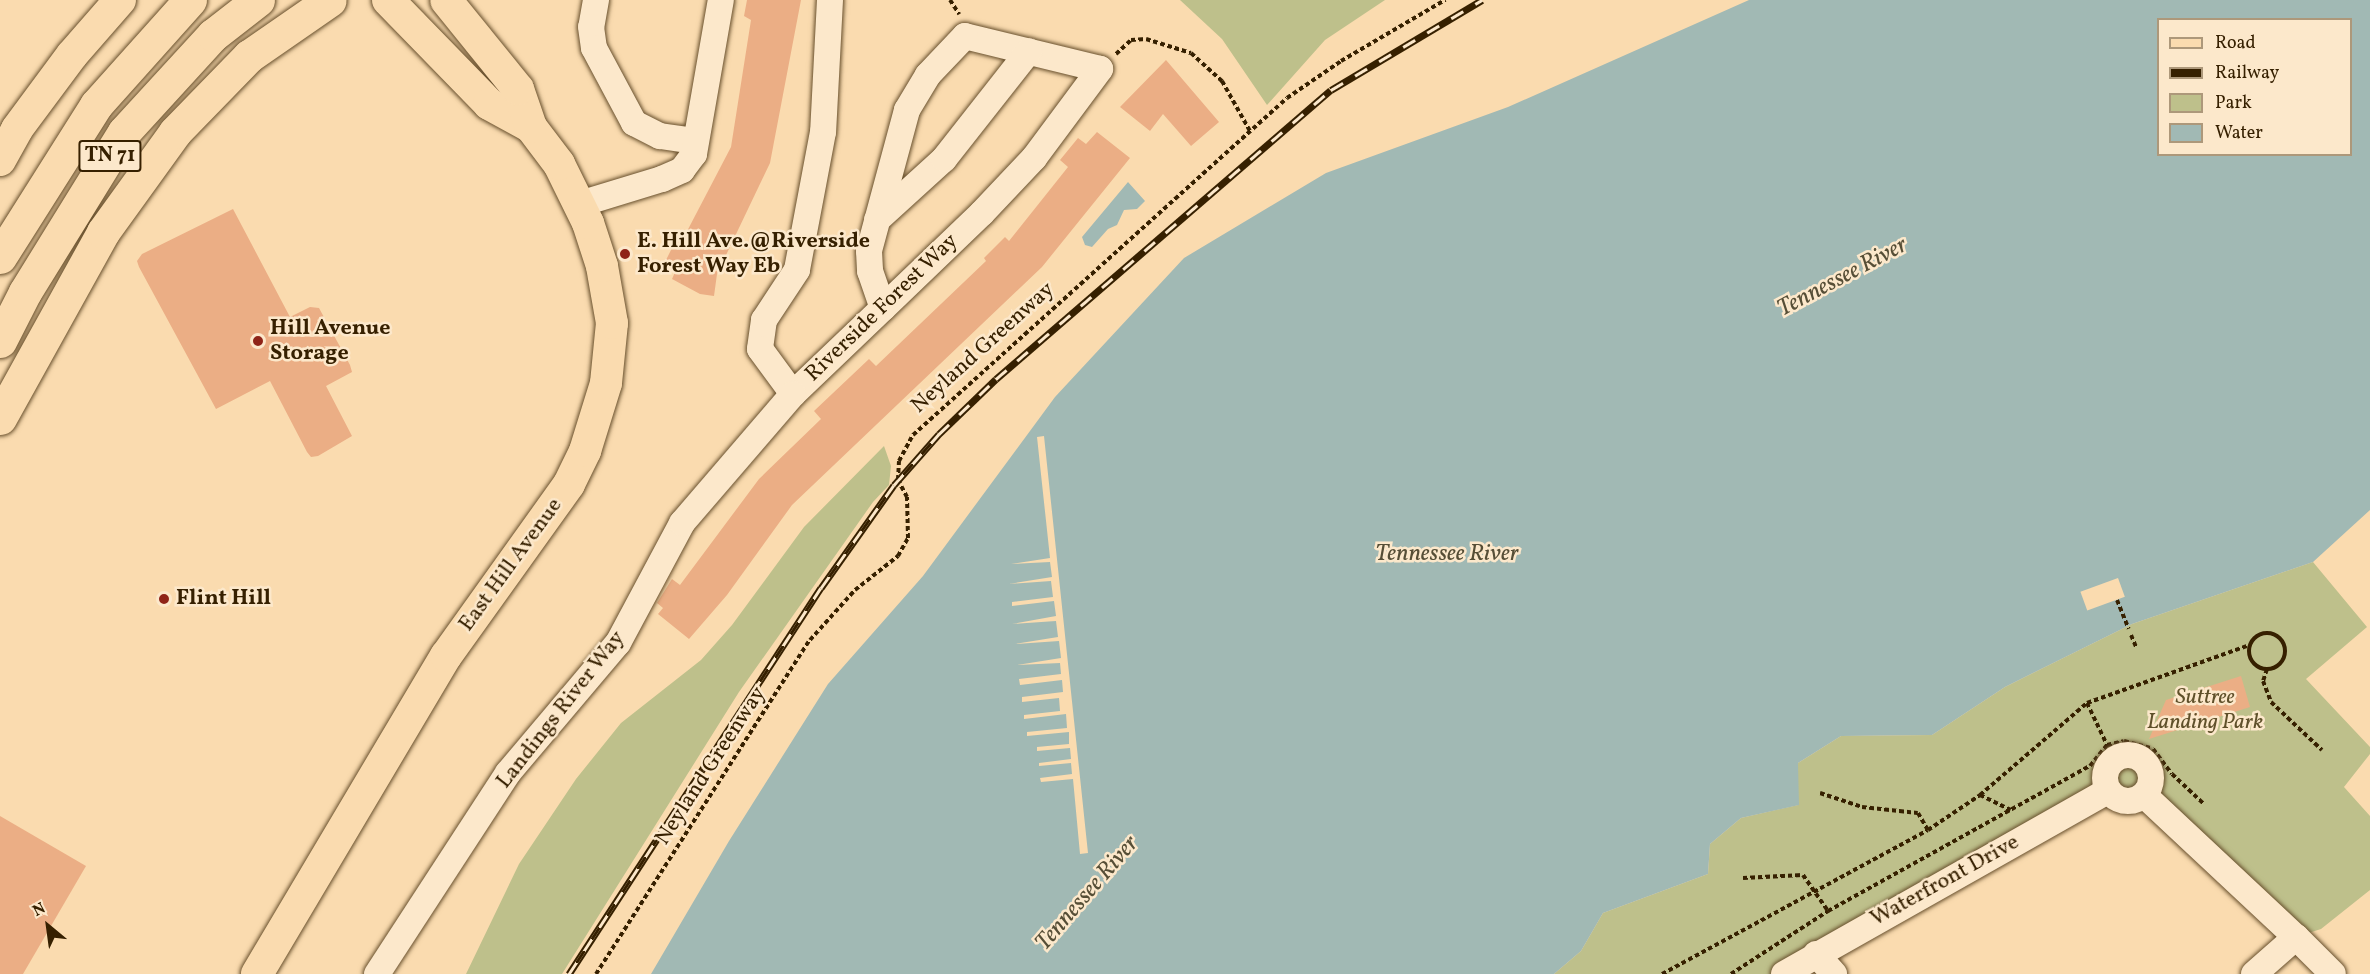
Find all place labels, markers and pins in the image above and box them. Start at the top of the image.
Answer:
place label: E. Hill Ave.@Riverside Forest Way Eb [637,228,870,280]
marker: E. Hill Ave.@Riverside Forest Way Eb [618,247,632,261]
place label: Hill Avenue Storage [270,315,390,366]
marker: Hill Avenue Storage [251,334,265,348]
place label: Flint Hill [176,586,271,612]
marker: Flint Hill [157,592,171,606]

